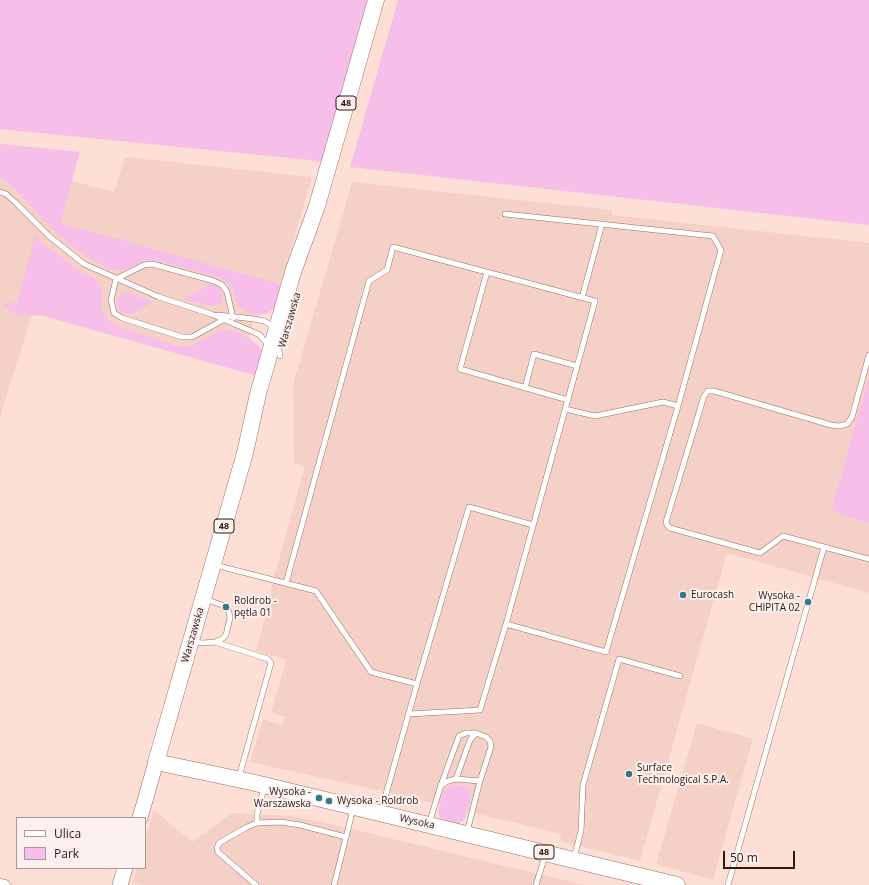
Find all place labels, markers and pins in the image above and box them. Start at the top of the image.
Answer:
place label: Eurocash [691,589,734,601]
marker: Eurocash [678,590,688,600]
place label: Wysoka - CHIPITA 02 [749,590,800,614]
place label: Roldrob - pętla 01 [234,595,277,618]
marker: Wysoka - CHIPITA 02 [803,597,813,607]
marker: Roldrob - pętla 01 [221,602,231,612]
place label: Surface Technological S.P.A. [637,762,729,786]
marker: Surface Technological S.P.A. [624,769,634,779]
place label: Wysoka - Warszawska [254,786,311,810]
marker: Wysoka - Warszawska [314,793,324,803]
place label: Wysoka - Roldrob [337,795,418,807]
marker: Wysoka - Roldrob [324,796,334,806]

